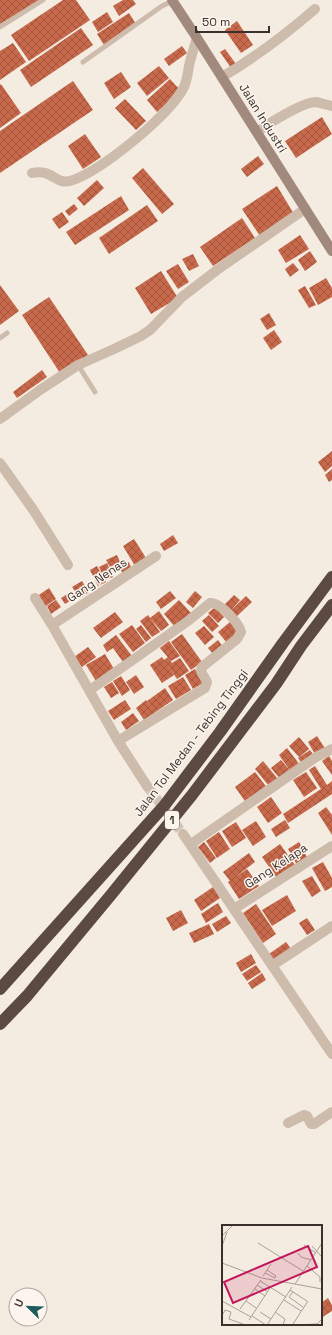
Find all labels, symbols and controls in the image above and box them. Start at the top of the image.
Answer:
scale bar [196,8,269,34]
text: 50 m [202,14,230,30]
street label: Jalan Industri [235,80,291,156]
street label: Gang Nenas [64,554,130,606]
street label: Jalan Tol Medan - Tebing Tinggi [130,666,252,820]
road number: 1 [165,811,179,829]
street label: Gang Kelapa [242,840,310,892]
inset map [222,1225,322,1325]
north arrow [8,1287,48,1327]
text: U [11,1297,27,1309]

